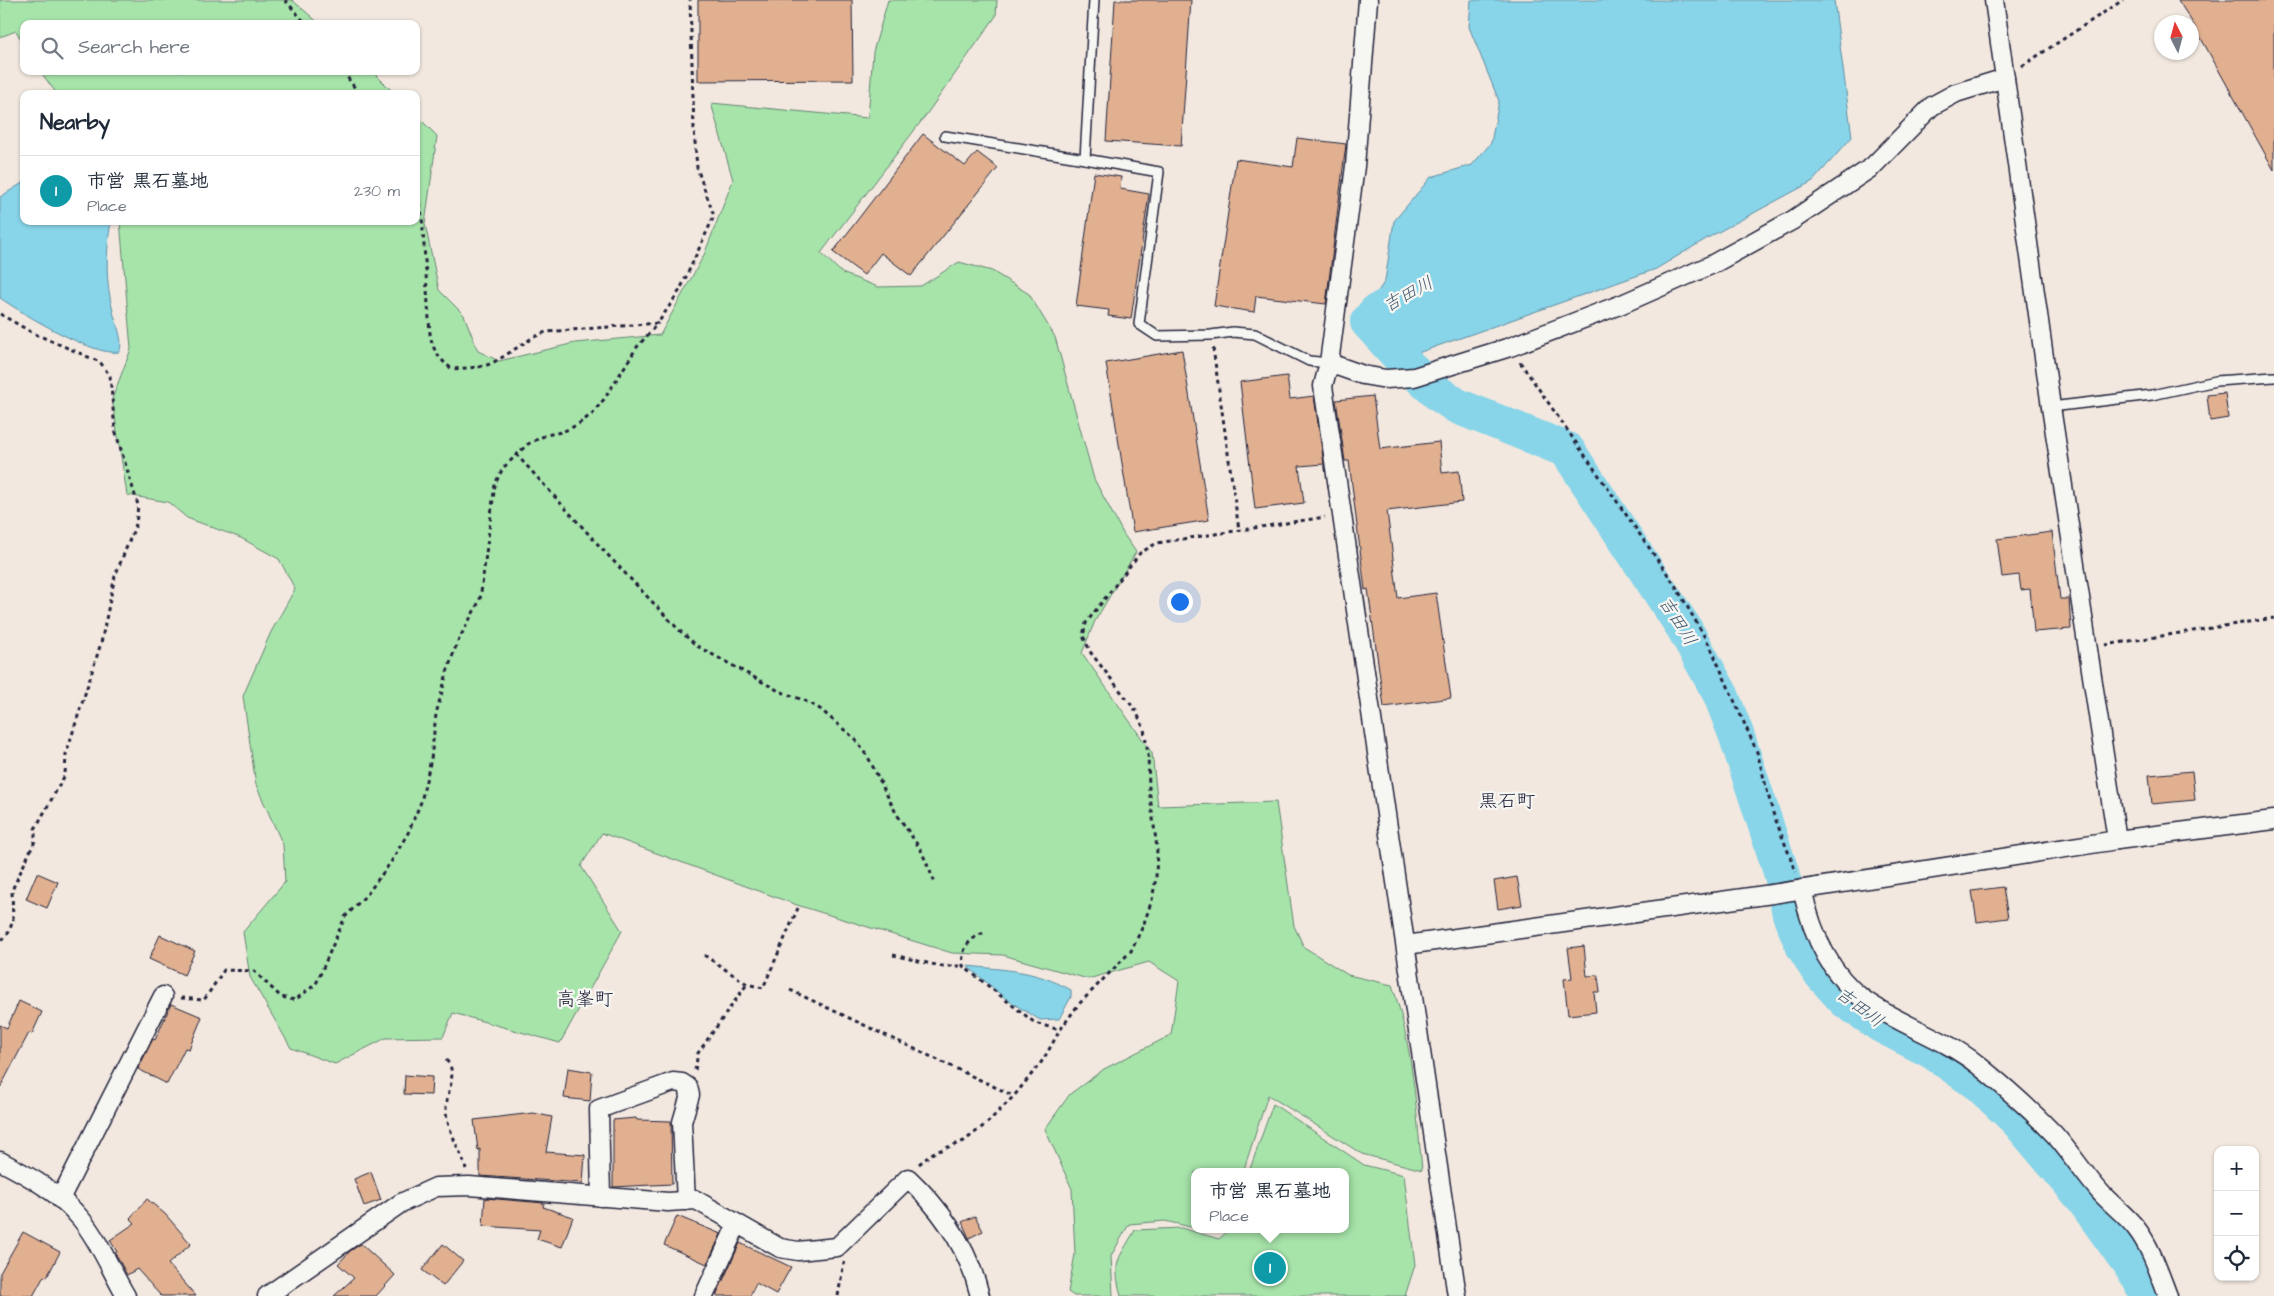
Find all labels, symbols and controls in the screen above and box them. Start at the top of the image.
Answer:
north arrow [2154,15,2199,60]
search box [20,20,420,75]
icon: search [38,34,66,62]
text: Search here [78,34,190,61]
text: Nearby [40,108,110,137]
text: 市営 黒石墓地 [87,168,209,195]
text: 1 [55,180,57,202]
text: 230 m [354,180,400,202]
text: Place [87,195,127,217]
water label: 吉田川 [1379,270,1438,318]
your location [1167,589,1193,615]
water label: 吉田川 [1653,592,1702,651]
district label: 黒石町 [1478,788,1536,815]
water label: 吉田川 [1831,981,1889,1034]
district label: 高峯町 [556,986,614,1013]
map controls [2214,1146,2259,1281]
button: + [2214,1146,2259,1191]
popup [1191,1168,1349,1233]
text: 市営 黒石墓地 [1209,1178,1331,1205]
button: − [2214,1191,2259,1236]
text: Place [1209,1205,1249,1227]
button: locate [2214,1236,2259,1281]
pin: 1 [1254,1249,1286,1287]

